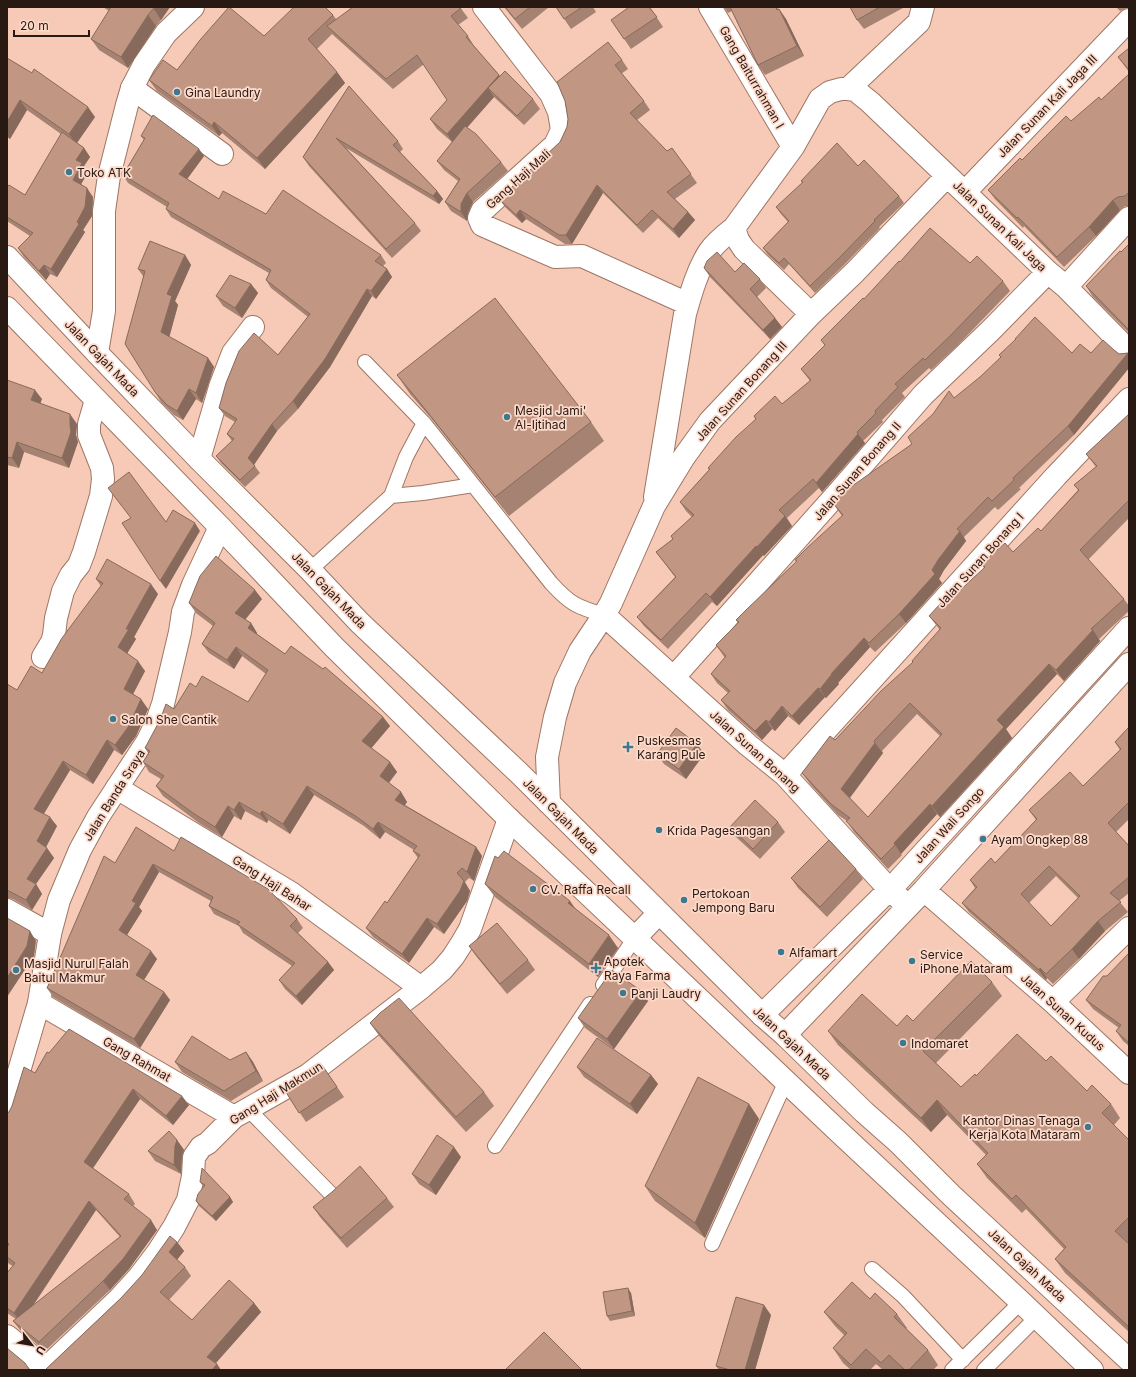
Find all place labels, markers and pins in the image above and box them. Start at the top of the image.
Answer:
place label: Gina Laundry [185,85,261,100]
marker: Gina Laundry [172,87,182,97]
place label: Toko ATK [77,165,131,180]
marker: Toko ATK [64,167,74,177]
place label: Mesjid Jami' Al-Ijtihad [515,403,586,432]
marker: Mesjid Jami' Al-Ijtihad [502,412,512,422]
place label: Salon She Cantik [121,712,218,727]
marker: Salon She Cantik [108,714,118,724]
place label: Puskesmas Karang Pule [637,733,706,762]
marker: Puskesmas Karang Pule [622,741,634,753]
place label: Krida Pagesangan [667,823,770,838]
marker: Krida Pagesangan [654,825,664,835]
place label: Ayam Ongkep 88 [991,832,1088,847]
marker: Ayam Ongkep 88 [978,834,988,844]
place label: CV. Raffa Recall [541,882,631,897]
marker: CV. Raffa Recall [528,884,538,894]
place label: Pertokoan Jempong Baru [692,886,775,915]
marker: Pertokoan Jempong Baru [679,895,689,905]
place label: Alfamart [789,945,837,960]
marker: Alfamart [776,947,786,957]
place label: Service iPhone Mataram [920,947,1012,976]
place label: Apotek Raya Farma [604,954,671,983]
place label: Masjid Nurul Falah Baitul Makmur [24,956,129,985]
marker: Service iPhone Mataram [907,956,917,966]
marker: Apotek Raya Farma [591,963,601,973]
marker: Masjid Nurul Falah Baitul Makmur [11,965,21,975]
place label: Panji Laudry [631,986,701,1001]
marker: Panji Laudry [618,988,628,998]
place label: Indomaret [911,1036,968,1051]
marker: Indomaret [898,1038,908,1048]
place label: Kantor Dinas Tenaga Kerja Kota Mataram [962,1113,1080,1142]
marker: Kantor Dinas Tenaga Kerja Kota Mataram [1083,1122,1093,1132]

